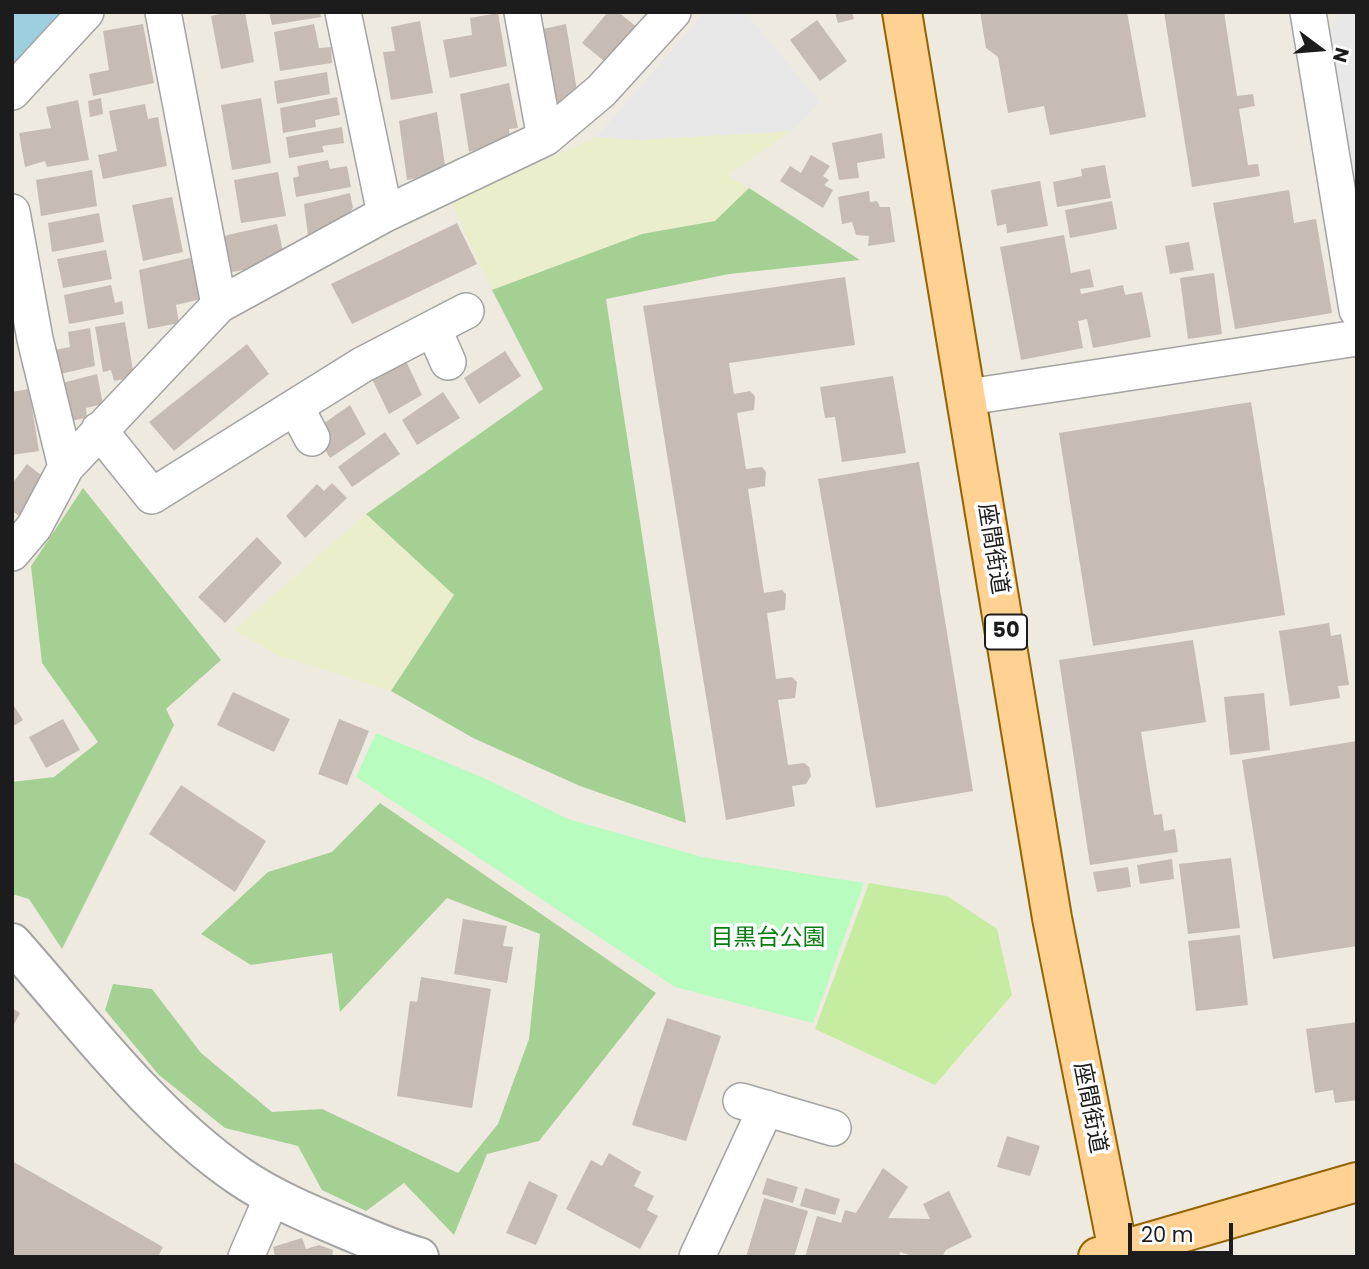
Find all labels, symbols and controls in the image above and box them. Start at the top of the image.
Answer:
north arrow [1285,14,1355,84]
text: N [1326,44,1356,66]
street label: 座間街道 [971,501,1013,597]
road number: 50 [985,614,1027,650]
park label: 目黒台公園 [711,925,825,953]
street label: 座間街道 [1067,1060,1111,1156]
scale bar [1131,1210,1236,1254]
text: 20 m [1141,1220,1194,1249]

